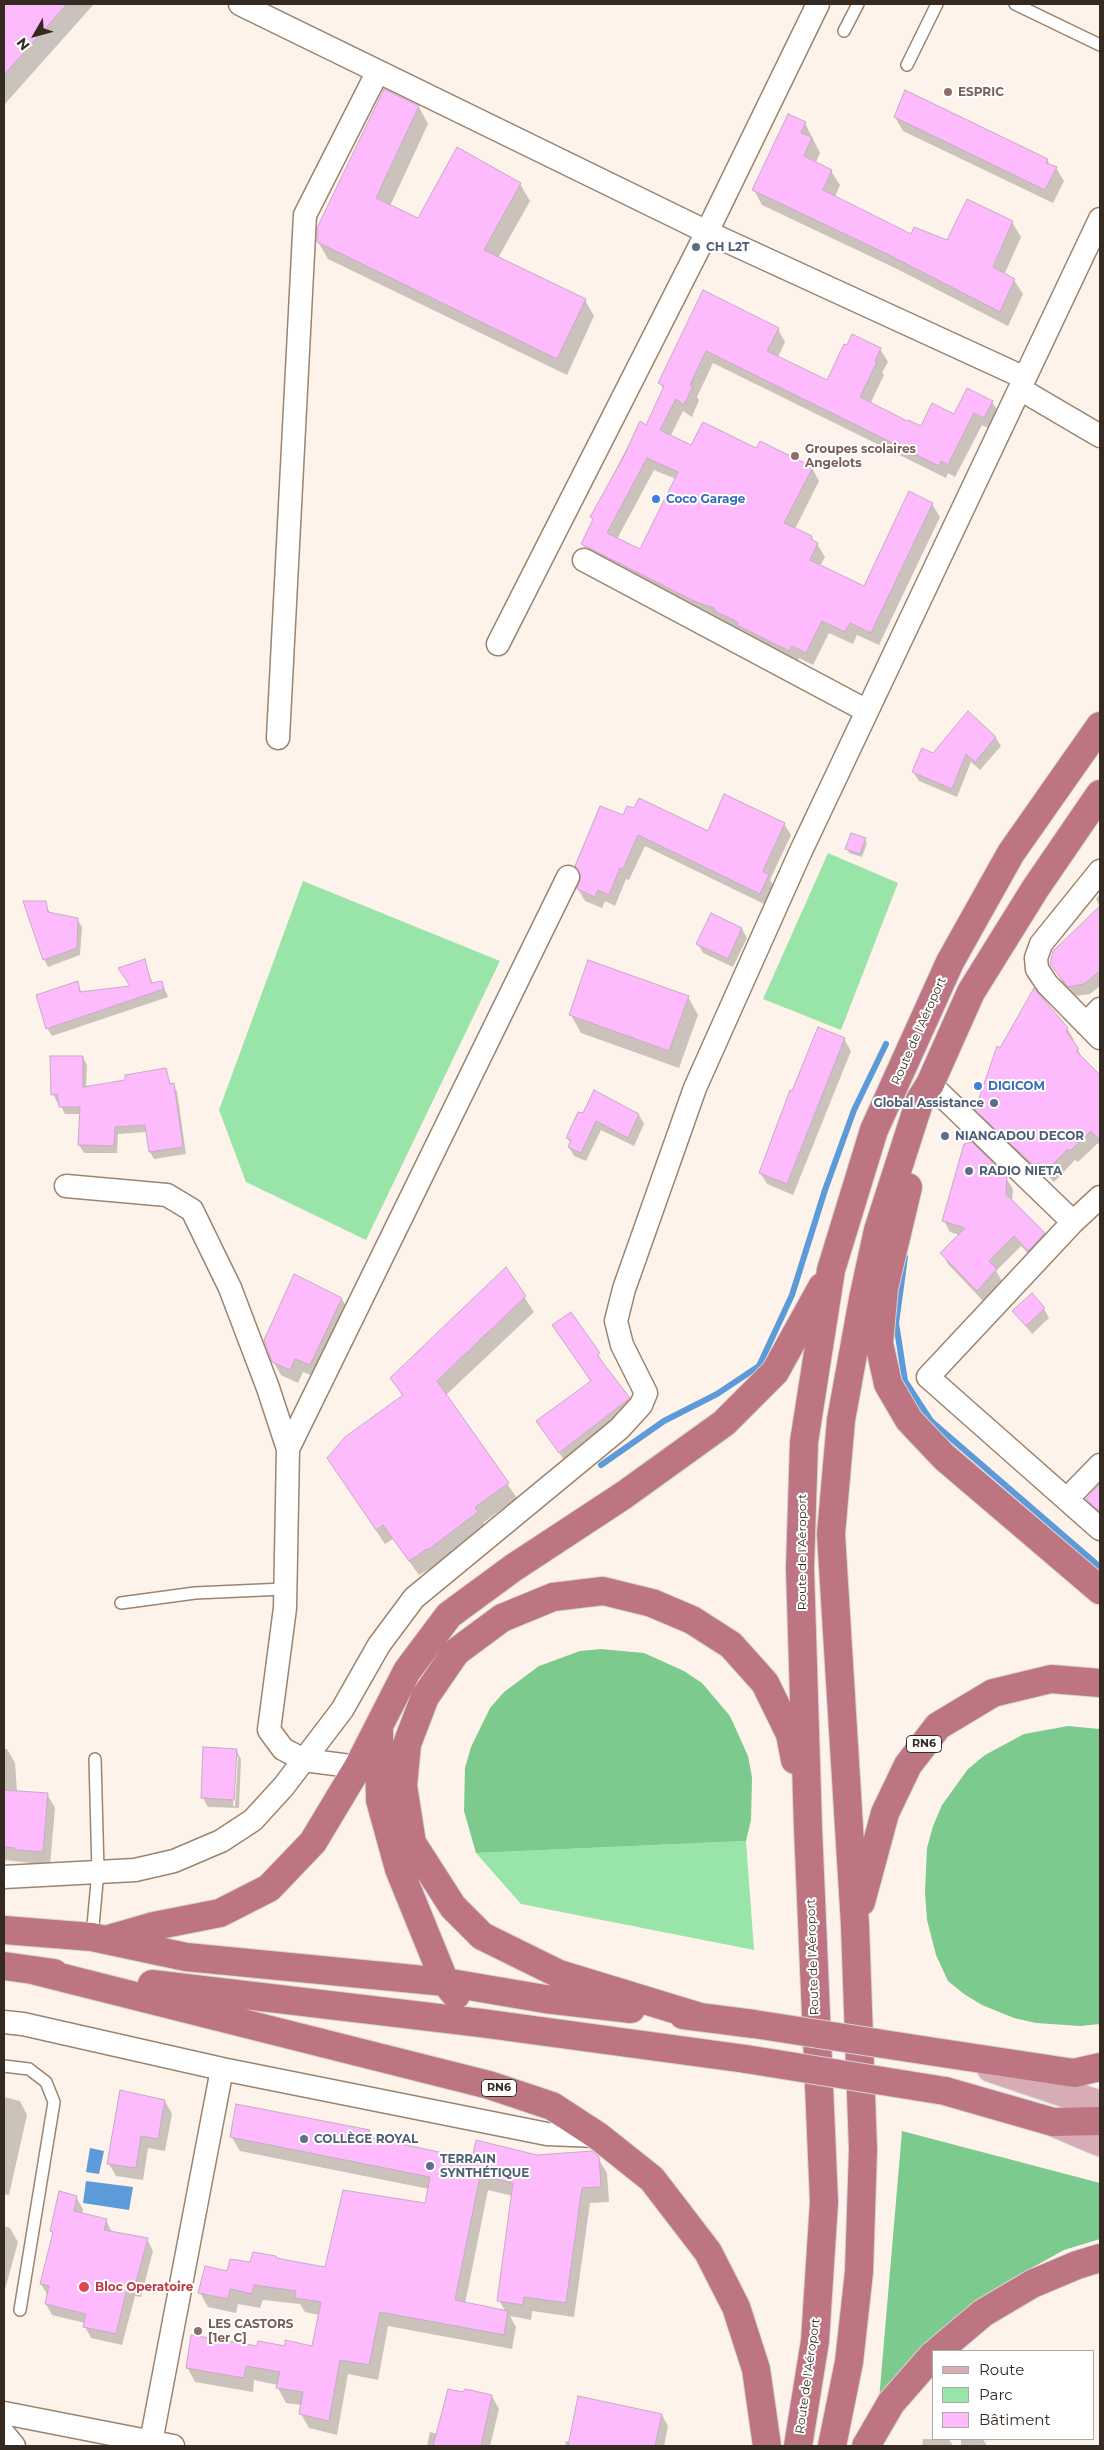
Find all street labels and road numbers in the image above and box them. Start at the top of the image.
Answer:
street label: Route de l'Aéroport [889,975,949,1087]
street label: Route de l'Aéroport [795,1494,809,1610]
road number: RN6 [906,1736,942,1752]
street label: Route de l'Aéroport [804,1899,822,2015]
road number: RN6 [482,2080,516,2096]
street label: Route de l'Aéroport [793,2317,823,2435]

